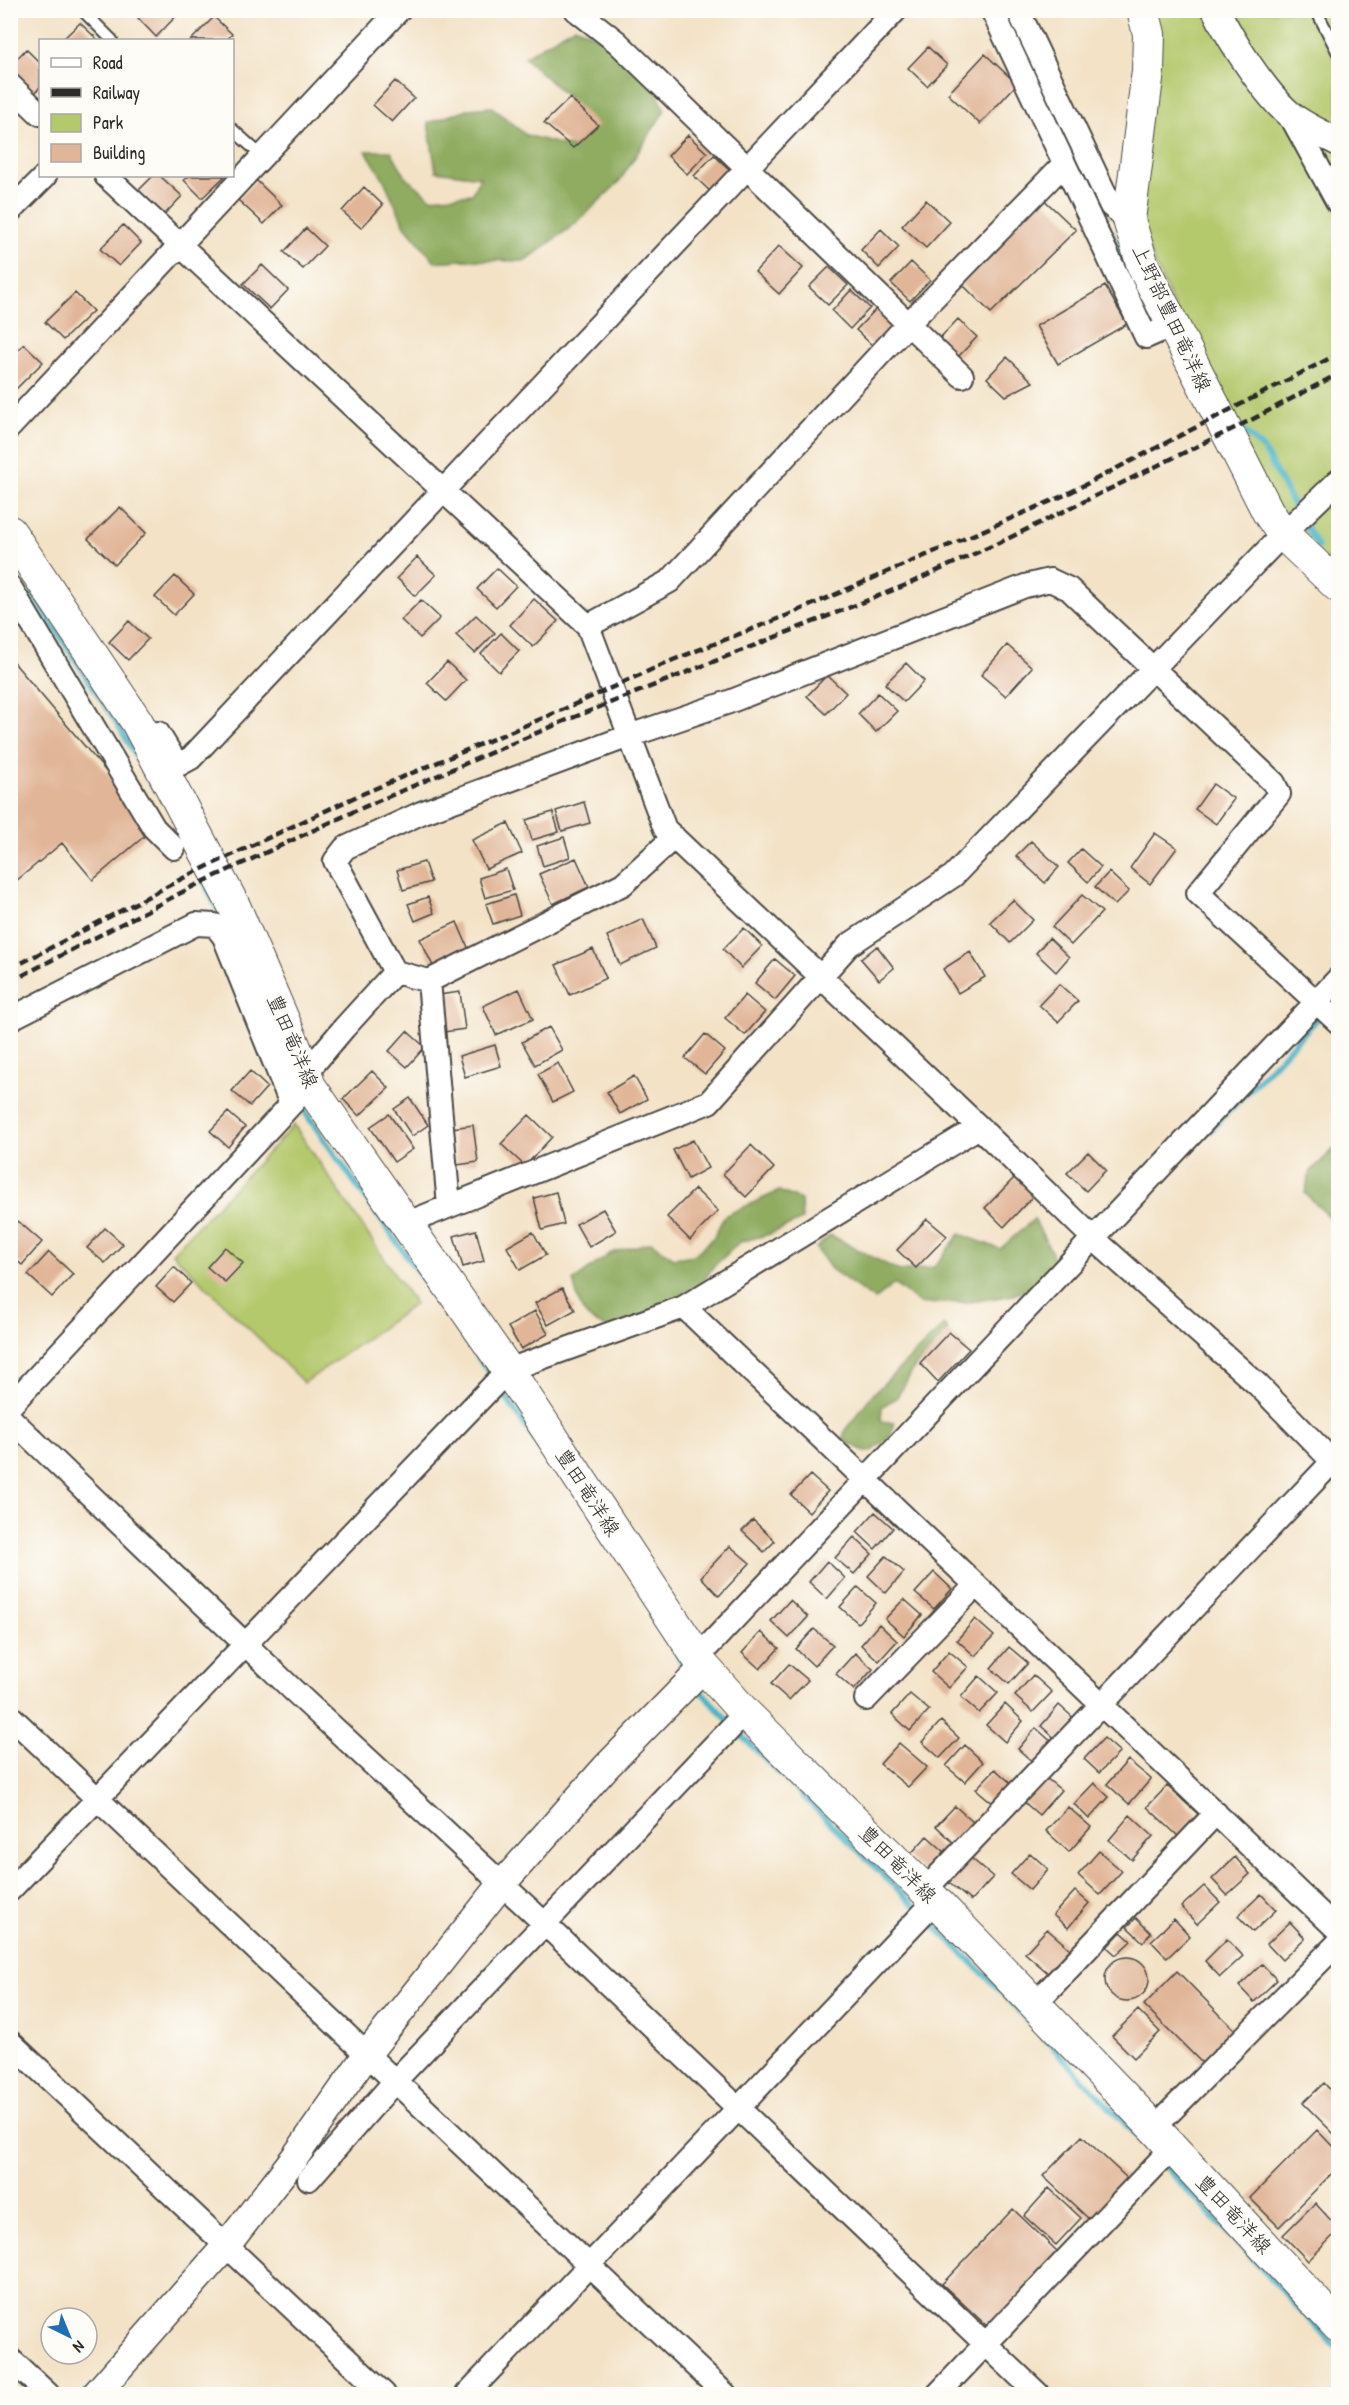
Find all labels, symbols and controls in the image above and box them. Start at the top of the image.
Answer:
legend [39,39,234,177]
text: Road [93,50,123,75]
text: Railway [93,80,140,105]
text: Park [93,110,124,135]
text: Building [93,140,145,165]
street label: 上野部豊田竜洋線 [1126,240,1218,396]
street label: 豊田竜洋線 [261,990,325,1092]
street label: 豊田竜洋線 [550,1442,627,1541]
street label: 豊田竜洋線 [853,1819,943,1909]
street label: 豊田竜洋線 [1190,2168,1278,2259]
north arrow [39,2306,99,2366]
text: N [68,2336,90,2358]

